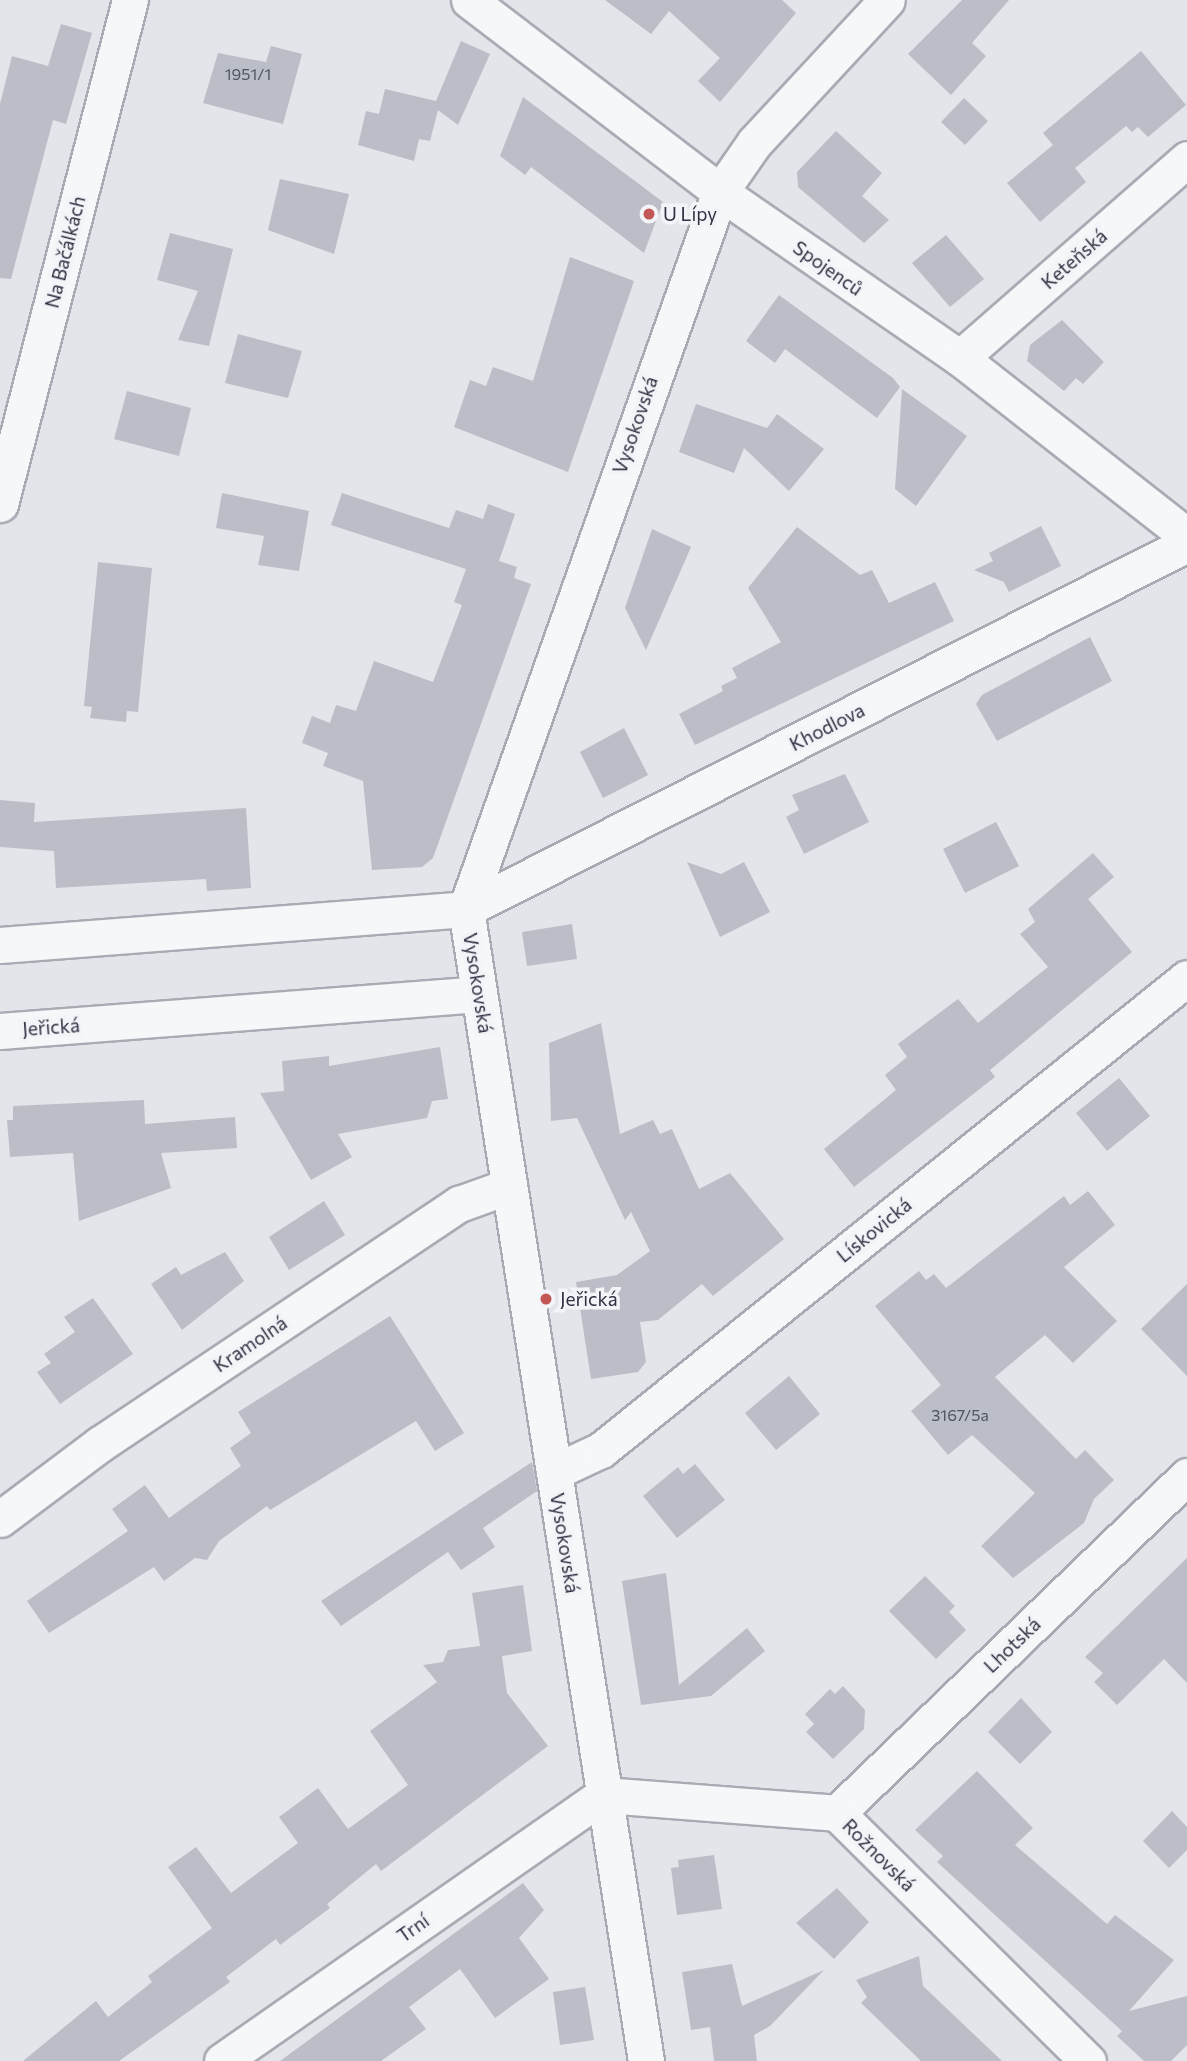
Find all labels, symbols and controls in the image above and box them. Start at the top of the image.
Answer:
house number: 1951/1 [225,64,271,84]
street label: Na Bačálkách [40,194,90,310]
place label: U Lípy [663,203,717,225]
marker: U Lípy [641,206,657,222]
street label: Keteňská [1037,224,1111,294]
street label: Spojenců [789,236,867,300]
street label: Vysokovská [608,373,662,477]
street label: Khodlova [786,698,868,756]
street label: Vysokovská [459,931,497,1035]
street label: Jeřická [21,1014,81,1040]
street label: Lískovická [832,1193,916,1267]
place label: Jeřická [560,1288,618,1310]
marker: Jeřická [538,1291,554,1307]
street label: Kramolná [209,1311,291,1377]
house number: 3167/5a [931,1405,989,1425]
street label: Vysokovská [546,1491,584,1595]
street label: Lhotská [979,1613,1045,1677]
street label: Rožnovská [838,1814,920,1896]
street label: Trní [393,1909,433,1947]

